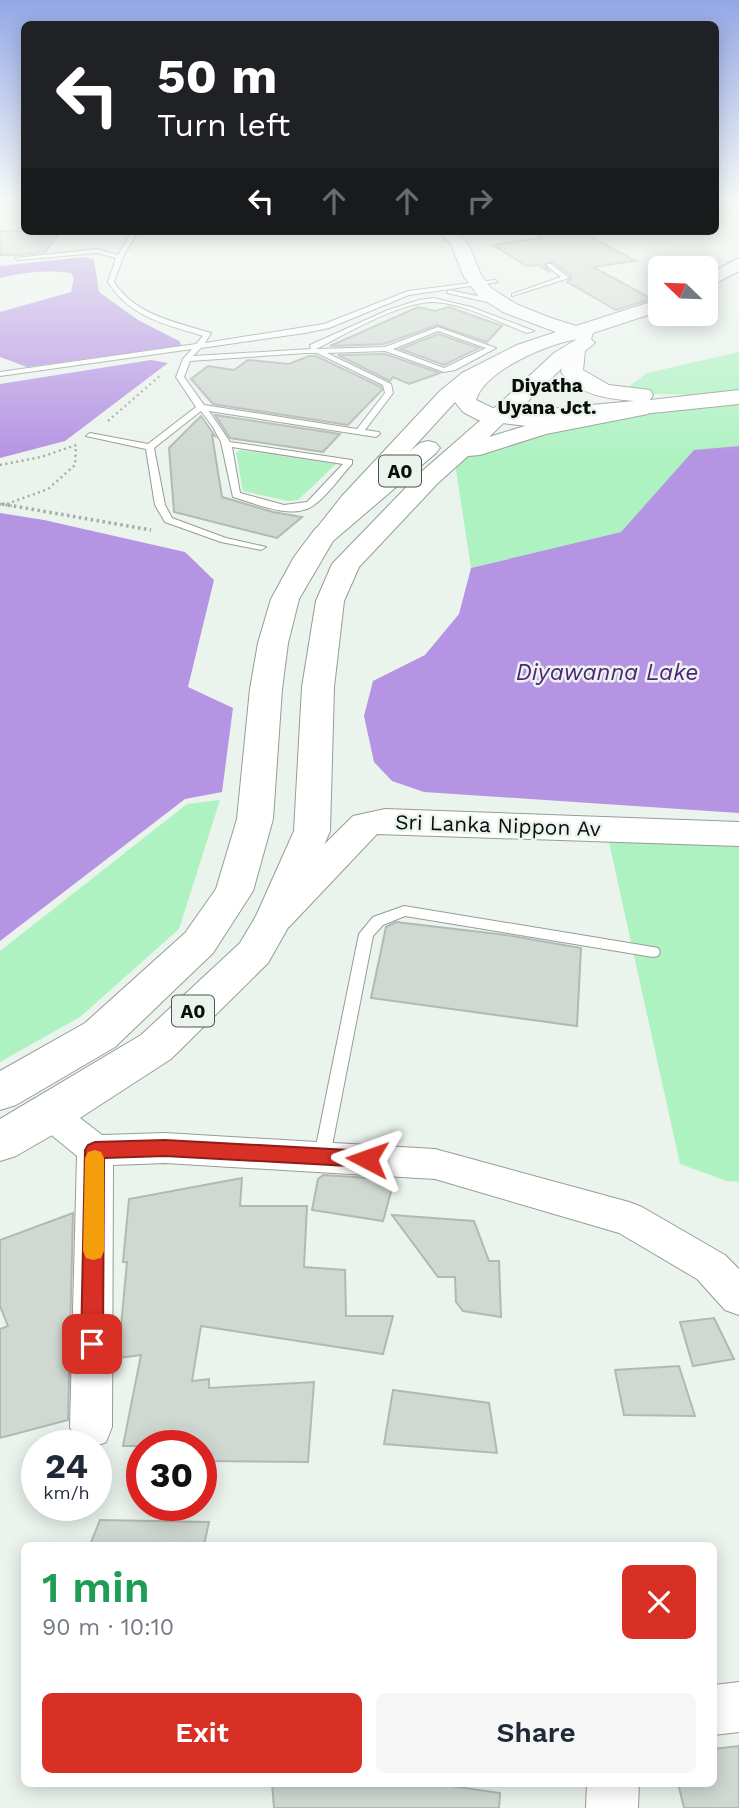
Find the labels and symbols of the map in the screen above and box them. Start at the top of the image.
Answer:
north arrow [648,256,718,326]
district label: Diyatha Uyana Jct. [497,374,597,419]
road number: A0 [379,456,421,486]
water label: Diyawanna Lake [516,659,698,686]
street label: Sri Lanka Nippon Av [395,809,601,841]
road number: A0 [172,995,214,1026]
position arrow [330,1122,404,1196]
pin [62,1314,122,1374]
speed limit sign: 30 [126,1430,217,1521]

